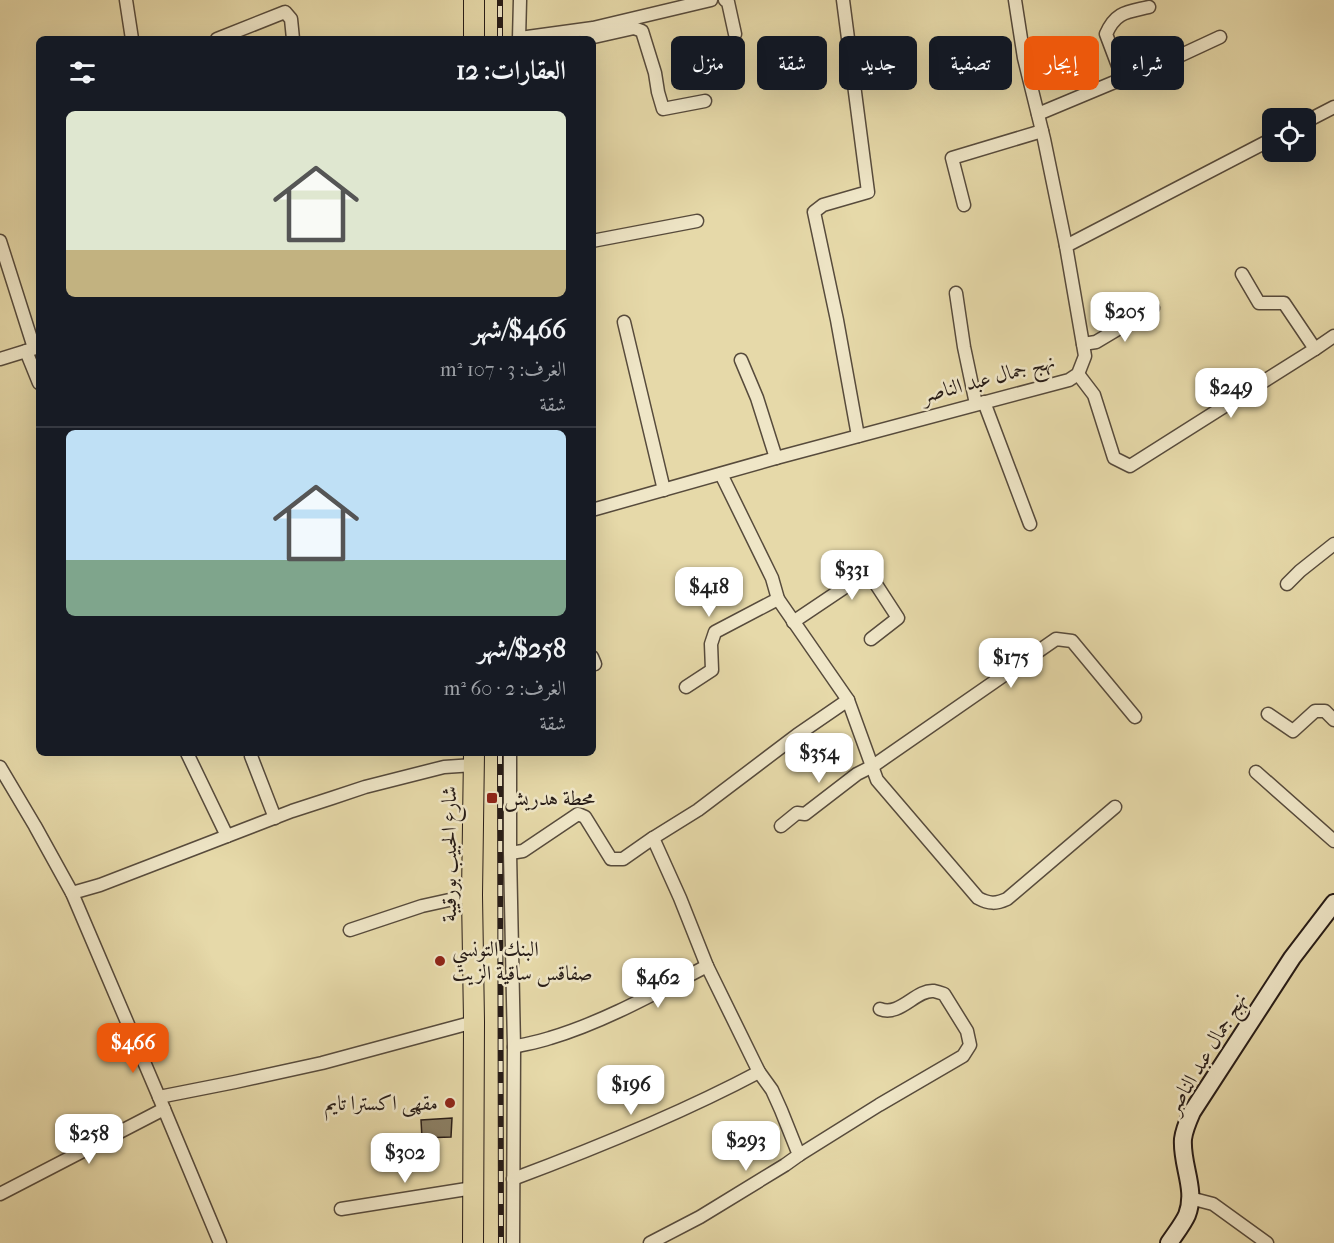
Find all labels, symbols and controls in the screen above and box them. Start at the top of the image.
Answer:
chip: منزل [671,36,745,90]
chip: شقة [757,36,827,90]
chip: جديد [839,36,917,90]
chip: تصفية [929,36,1012,90]
chip: إيجار [1024,36,1099,90]
chip: شراء [1111,36,1184,90]
text: العقارات: 12 [456,55,566,86]
icon: filters [66,56,99,89]
map controls [1262,108,1316,162]
button: locate [1262,108,1316,162]
icon: home [262,150,370,258]
pin: $205 [1089,292,1161,343]
text: $205 [1105,300,1145,323]
text: $466/شهر [472,314,566,345]
street label: نهج جمال عبد الناصر [917,349,1059,415]
text: الغرف: 3 · 107 m² [440,358,566,381]
pin: $249 [1195,368,1267,419]
text: $249 [1209,376,1253,399]
text: شقة [540,393,566,416]
icon: home [262,469,370,577]
pin: $331 [816,550,888,601]
text: $331 [835,558,869,581]
pin: $418 [673,567,745,618]
text: $418 [689,575,729,598]
text: $258/شهر [478,633,566,664]
pin: $175 [975,638,1047,689]
text: $175 [993,646,1029,669]
text: الغرف: 2 · 60 m² [444,677,566,700]
text: شقة [540,712,566,735]
pin: $354 [783,733,855,784]
text: $354 [799,741,839,764]
street label: شارع الحبيب بورقيبة [437,786,467,922]
place label: محطة هدريش [504,786,595,812]
marker: محطة هدريش [485,791,499,805]
place label: البنك التونسي صفاقس ساقية الزيت [452,937,593,987]
marker: البنك التونسي صفاقس ساقية الزيت [433,954,447,968]
pin: $462 [622,958,694,1009]
text: $462 [636,966,680,989]
street label: نهج جمال عبد الناصر [1159,988,1258,1123]
pin: $466 [97,1023,169,1074]
text: $466 [111,1031,155,1054]
pin: $196 [595,1065,667,1116]
text: $196 [611,1073,651,1096]
place label: مقهى اكسترا تايم [325,1091,438,1121]
marker: مقهى اكسترا تايم [443,1096,457,1110]
pin: $258 [53,1114,125,1165]
pin: $293 [710,1121,782,1172]
text: $258 [69,1122,109,1145]
text: $293 [726,1129,766,1152]
pin: $302 [369,1133,441,1184]
text: $302 [385,1141,425,1164]

